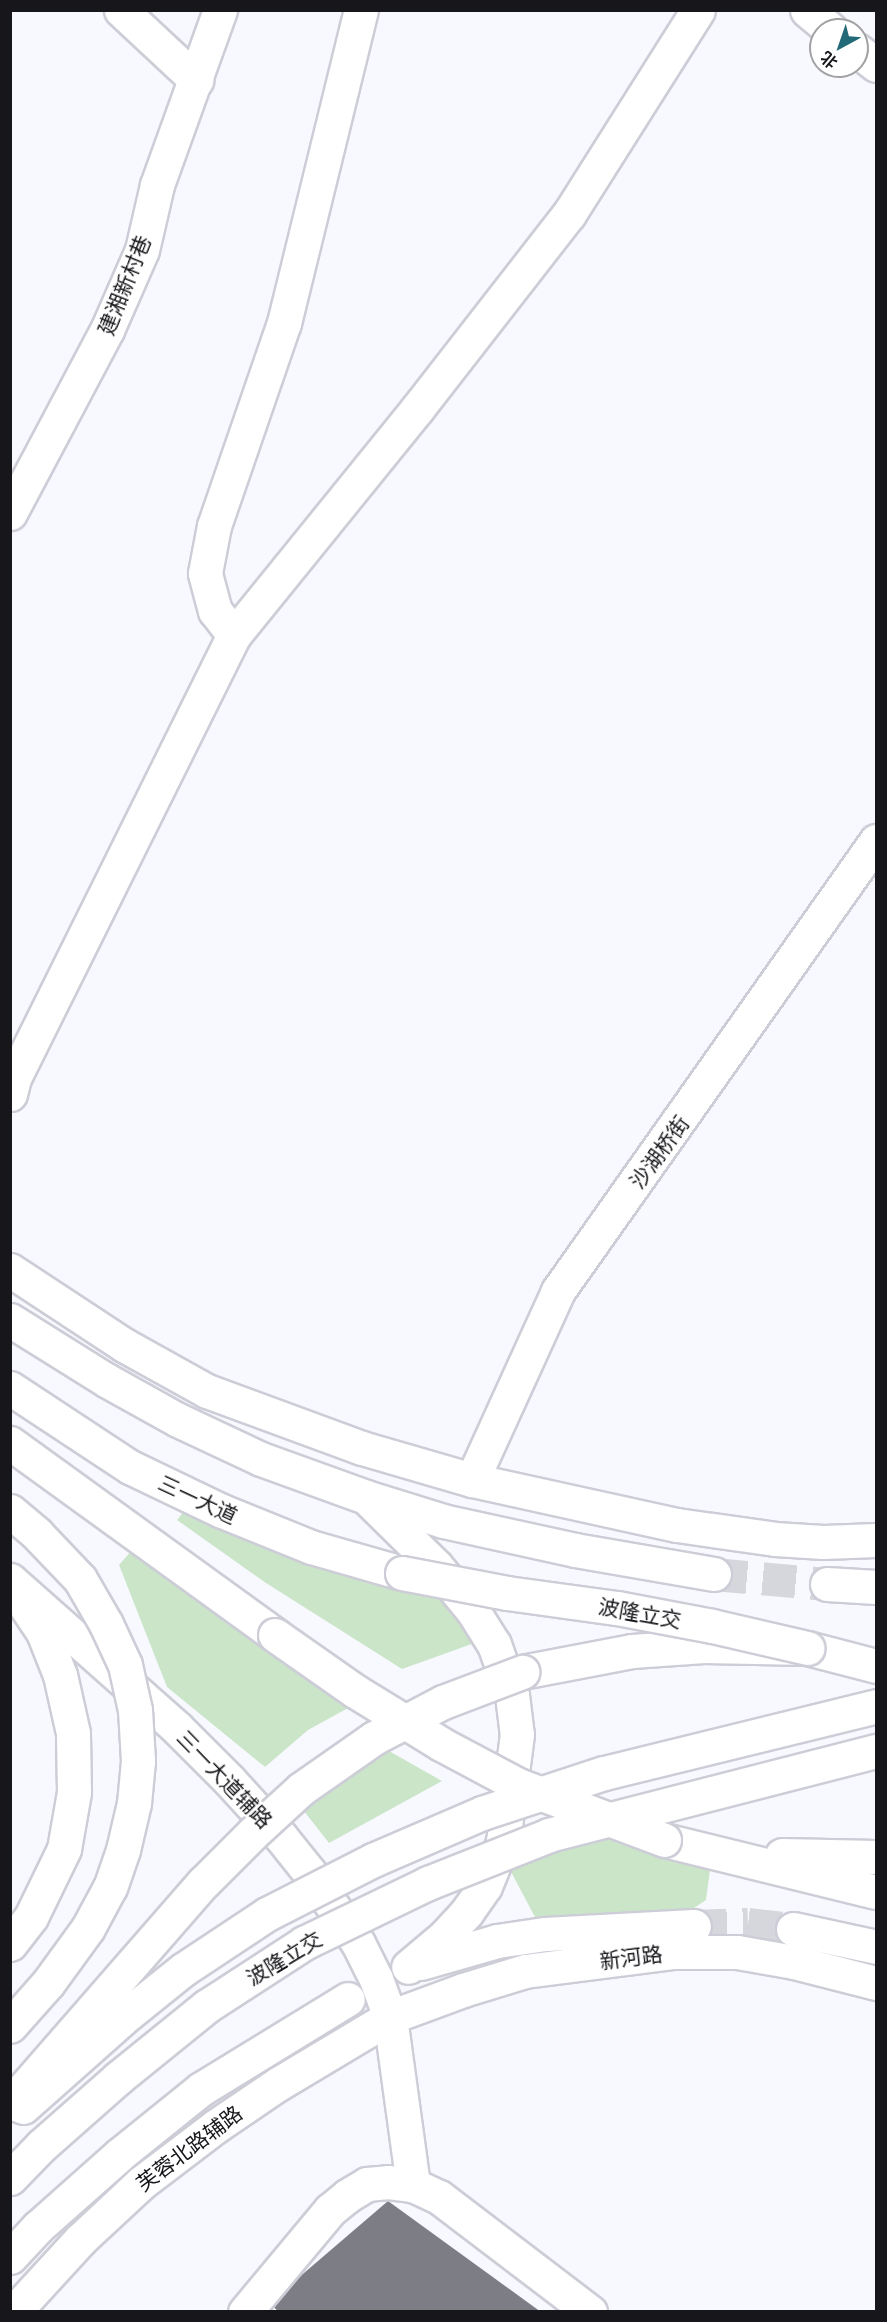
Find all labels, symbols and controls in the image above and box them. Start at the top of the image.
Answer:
north arrow [809,18,869,78]
text: 北 [816,47,842,74]
street label: 建湘新村巷 [93,232,155,338]
street label: 沙湖桥街 [624,1111,694,1193]
street label: 三一大道 [155,1470,241,1528]
street label: 波隆立交 [596,1593,684,1633]
street label: 三一大道辅路 [172,1725,278,1833]
street label: 波隆立交 [242,1926,326,1990]
street label: 新河路 [598,1941,664,1973]
street label: 芙蓉北路辅路 [131,2100,247,2196]

